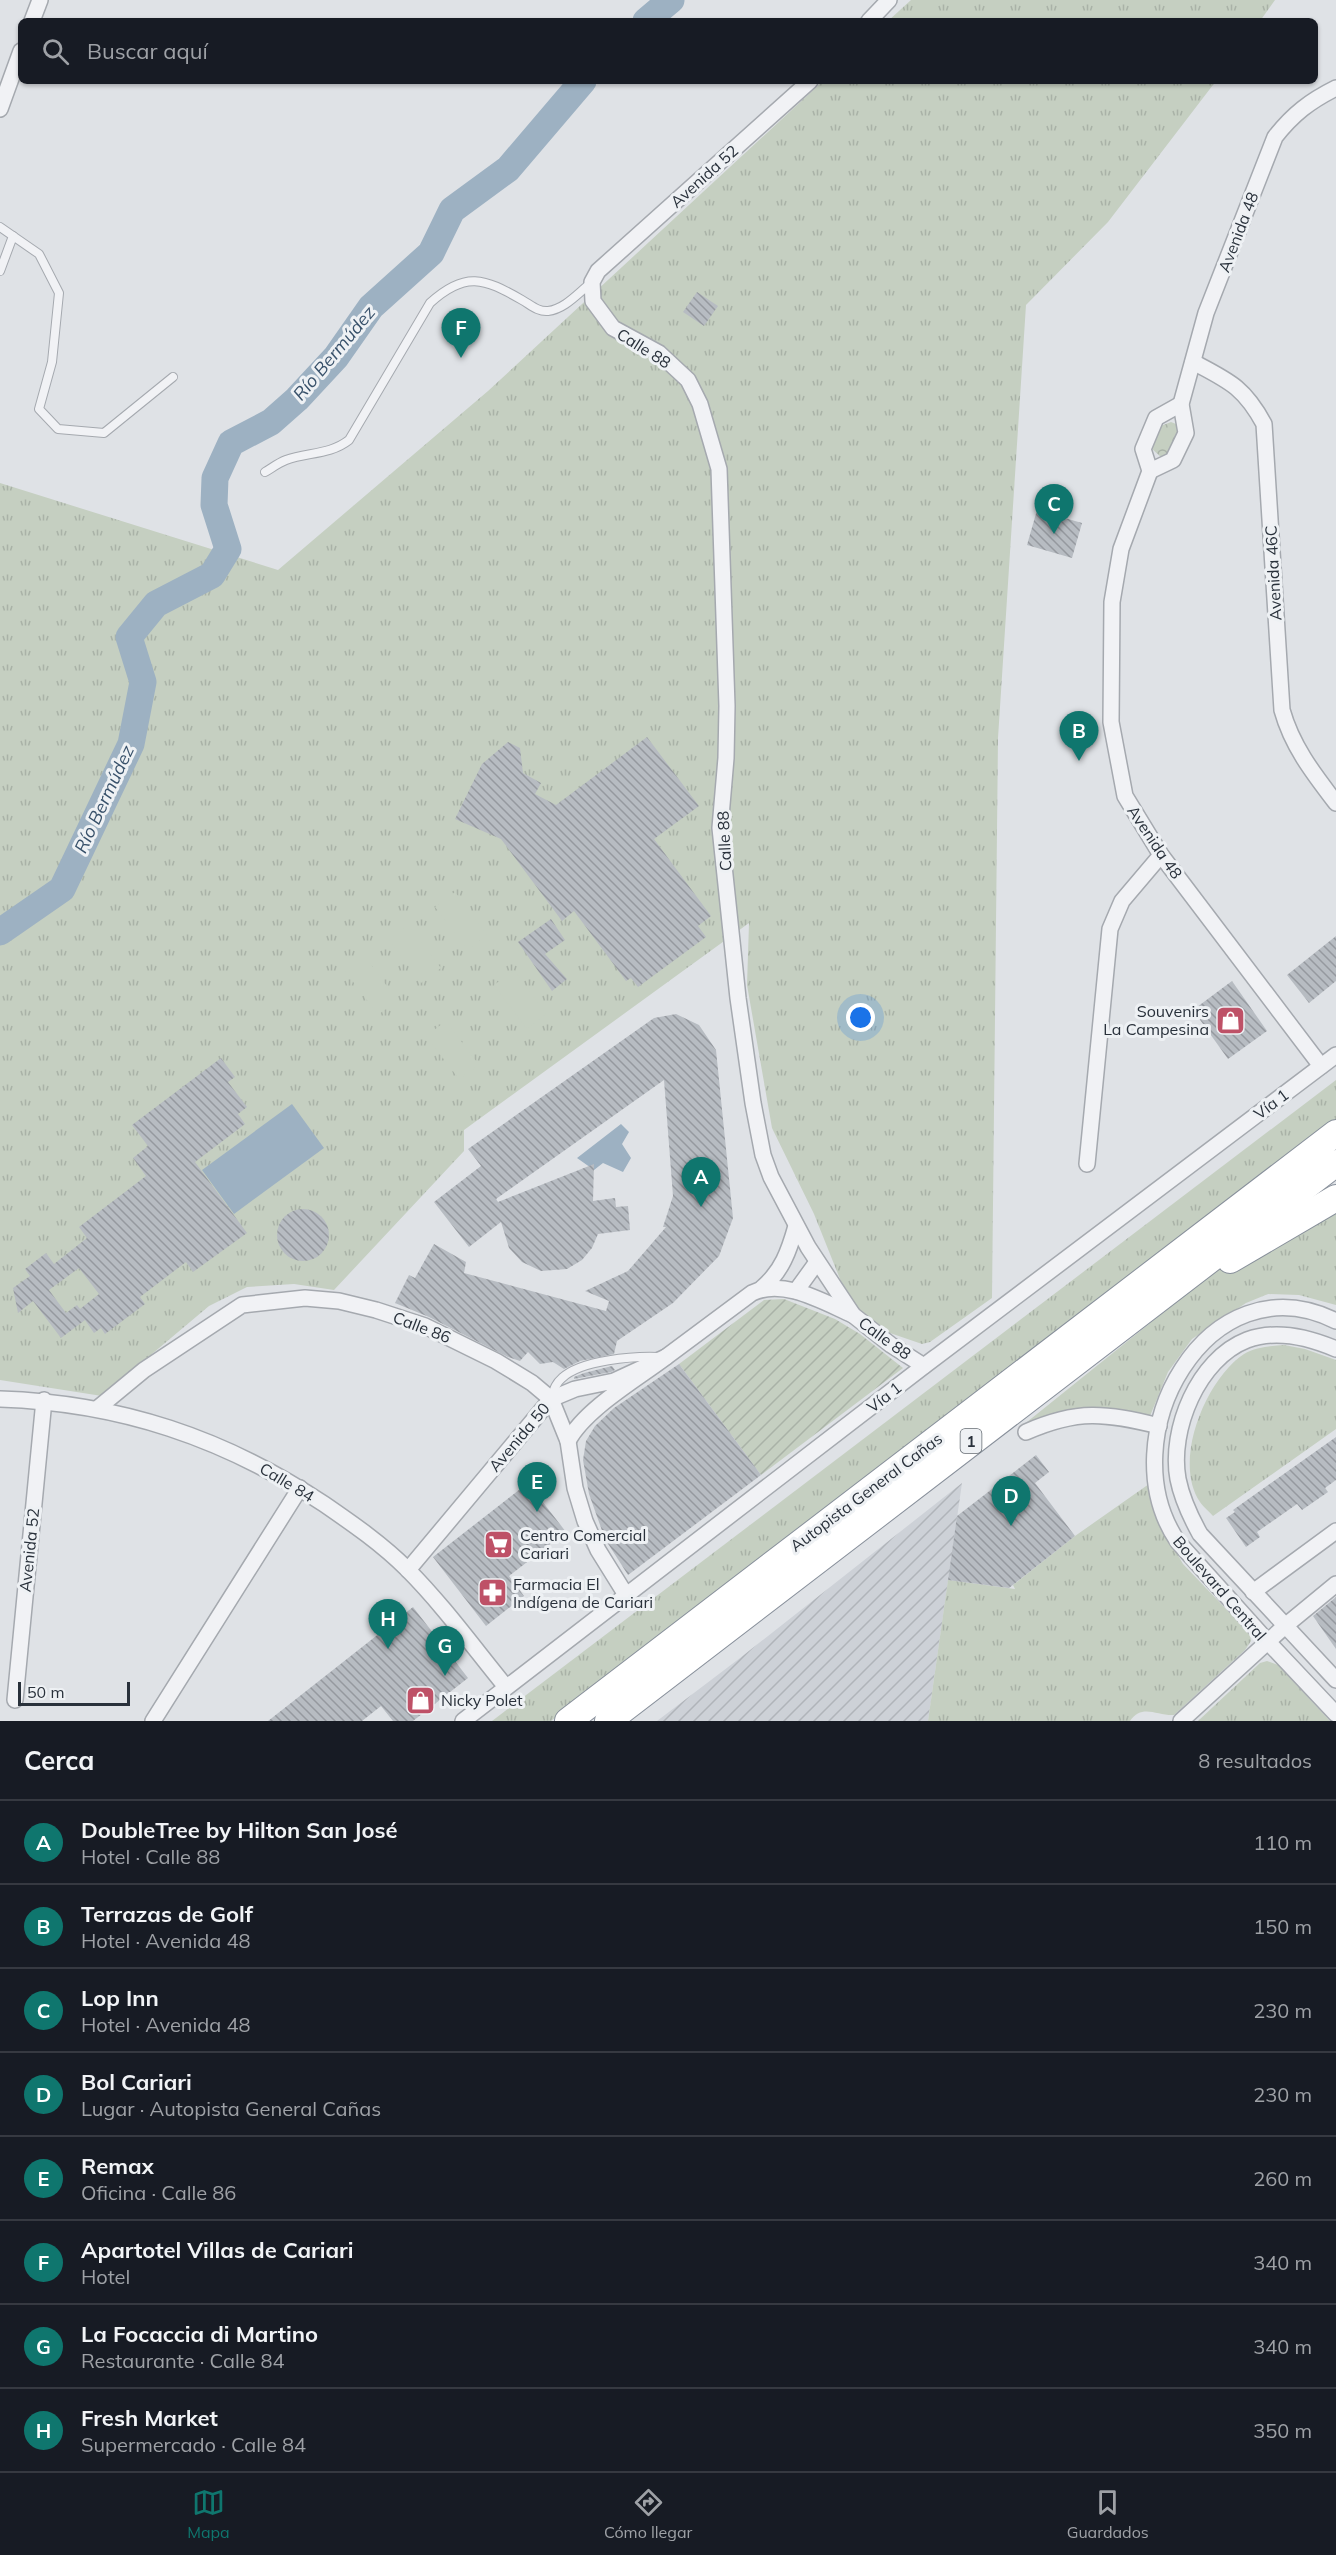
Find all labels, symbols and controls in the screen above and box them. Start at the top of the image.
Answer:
search box [18,18,1318,84]
icon: search [39,35,72,68]
text: Buscar aquí [87,37,208,65]
street label: Avenida 52 [666,140,742,212]
street label: Avenida 48 [1214,189,1262,275]
water label: Río Bermúdez [288,301,381,405]
pin: F [442,308,480,358]
street label: Calle 88 [613,324,675,372]
pin: C [1034,484,1074,534]
street label: Avenida 46C [1261,525,1285,621]
pin: B [1060,712,1098,761]
water label: Río Bermúdez [69,741,139,857]
street label: Avenida 48 [1123,802,1187,882]
street label: Calle 88 [712,811,736,871]
place label: Souvenirs La Campesina [1103,1001,1209,1039]
your location [846,1003,875,1032]
shop icon: Souvenirs La Campesina [1214,1004,1246,1036]
street label: Vía 1 [1250,1084,1292,1124]
pin: A [682,1158,720,1207]
street label: Calle 86 [390,1307,454,1347]
street label: Calle 88 [855,1312,915,1364]
street label: Vía 1 [863,1377,905,1417]
street label: Avenida 50 [484,1398,554,1476]
street label: Autopista General Cañas [786,1428,946,1556]
road number: 1 [960,1429,982,1453]
street label: Calle 84 [256,1458,318,1506]
pin: E [518,1462,556,1512]
pin: D [992,1476,1030,1526]
street label: Avenida 52 [15,1507,43,1593]
place label: Centro Comercial Cariari [520,1525,646,1563]
supermarket icon: Centro Comercial Cariari [483,1528,515,1560]
street label: Boulevard Central [1169,1532,1271,1644]
place label: Farmacia El Indígena de Cariari [513,1574,653,1612]
pharmacy icon: Farmacia El Indígena de Cariari [476,1577,508,1609]
pin: H [368,1600,408,1649]
pin: G [426,1626,464,1676]
scale bar [18,1679,130,1706]
text: 50 m [27,1682,64,1702]
shop icon: Nicky Polet [404,1684,436,1716]
place label: Nicky Polet [441,1690,523,1710]
text: Cerca [24,1744,94,1777]
text: 8 resultados [1198,1748,1312,1773]
text: DoubleTree by Hilton San José [81,1816,398,1844]
text: A [36,1830,51,1855]
text: 110 m [1253,1830,1312,1855]
text: Hotel · Calle 88 [81,1844,220,1869]
text: Terrazas de Golf [81,1900,253,1928]
text: B [37,1914,50,1939]
text: 150 m [1253,1914,1312,1939]
text: Hotel · Avenida 48 [81,1928,250,1953]
text: Lop Inn [81,1984,159,2012]
text: C [37,1998,50,2023]
text: 230 m [1253,1998,1312,2023]
text: Hotel · Avenida 48 [81,2012,250,2037]
text: Bol Cariari [81,2068,192,2096]
text: D [36,2082,51,2107]
text: 230 m [1253,2082,1312,2107]
text: Lugar · Autopista General Cañas [81,2096,381,2121]
text: Remax [81,2152,154,2180]
text: E [38,2166,49,2191]
text: 260 m [1253,2166,1312,2191]
text: Oficina · Calle 86 [81,2180,236,2205]
text: Apartotel Villas de Cariari [81,2236,353,2264]
text: F [38,2250,49,2275]
text: 340 m [1253,2250,1312,2275]
text: Hotel [81,2264,130,2289]
text: La Focaccia di Martino [81,2320,318,2348]
text: G [36,2334,51,2359]
text: 340 m [1253,2334,1312,2359]
text: Restaurante · Calle 84 [81,2348,285,2373]
text: Fresh Market [81,2404,218,2432]
text: H [36,2418,51,2443]
text: 350 m [1253,2418,1312,2443]
text: Supermercado · Calle 84 [81,2432,306,2457]
tab: Mapa [187,2486,230,2542]
tab: Cómo llegar [604,2486,692,2542]
tab: Guardados [1067,2486,1149,2542]

